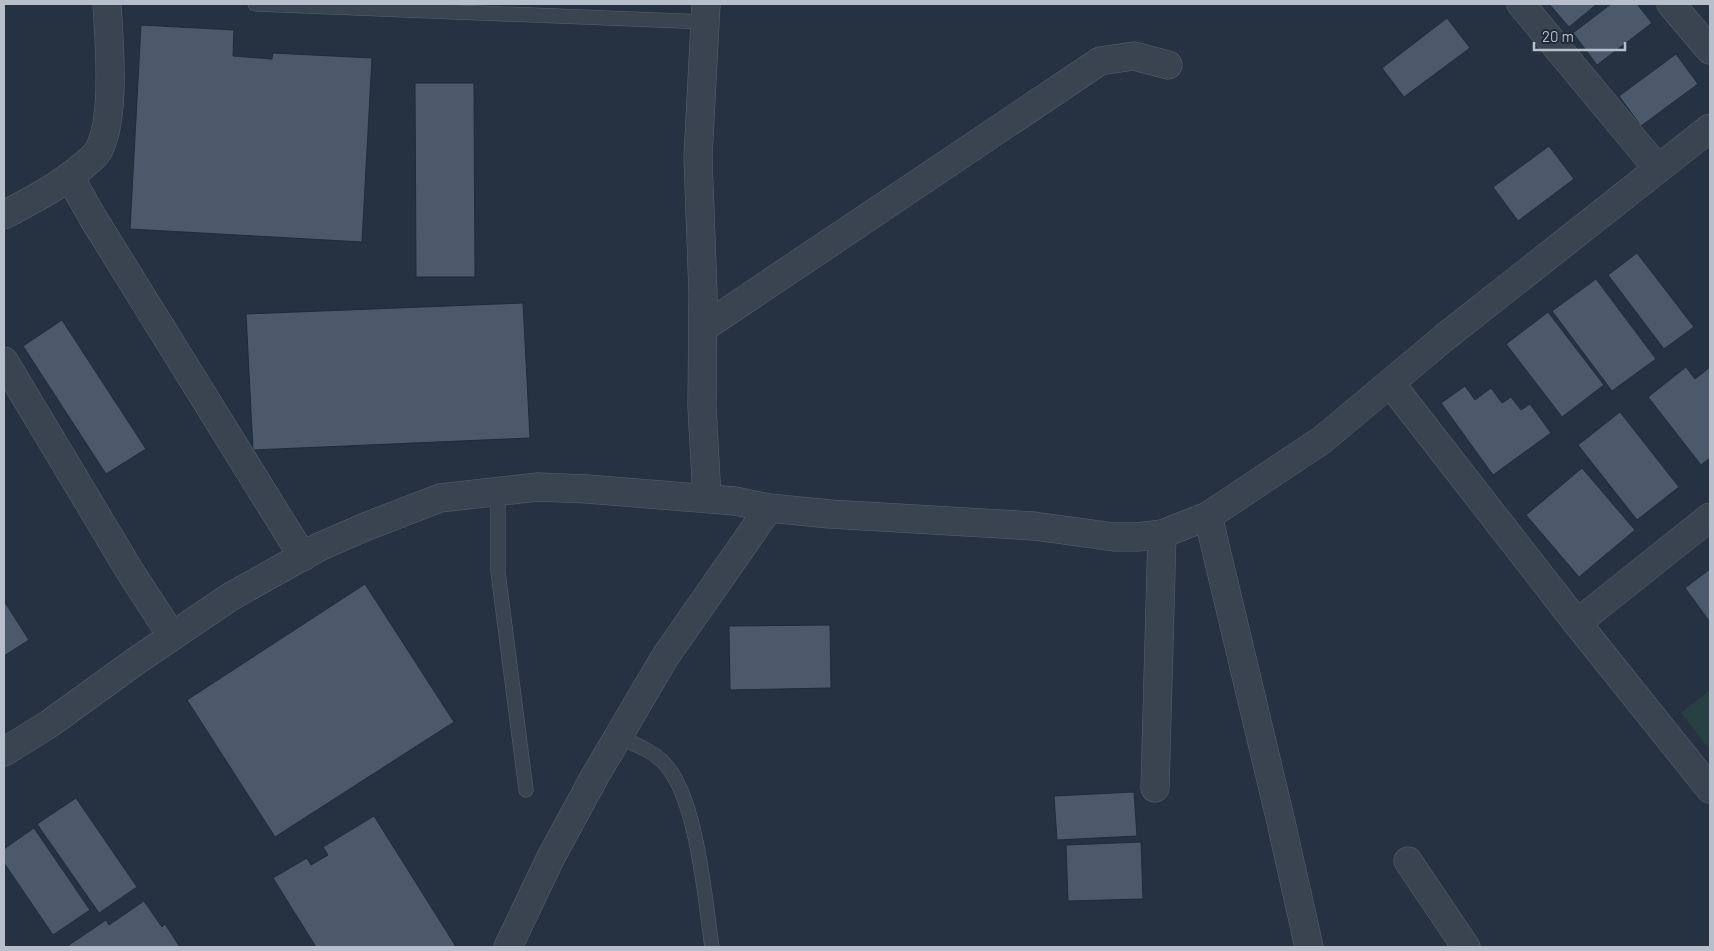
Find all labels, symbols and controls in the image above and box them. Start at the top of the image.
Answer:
scale bar [1534,20,1625,52]
text: 20 m [1542,27,1574,45]

